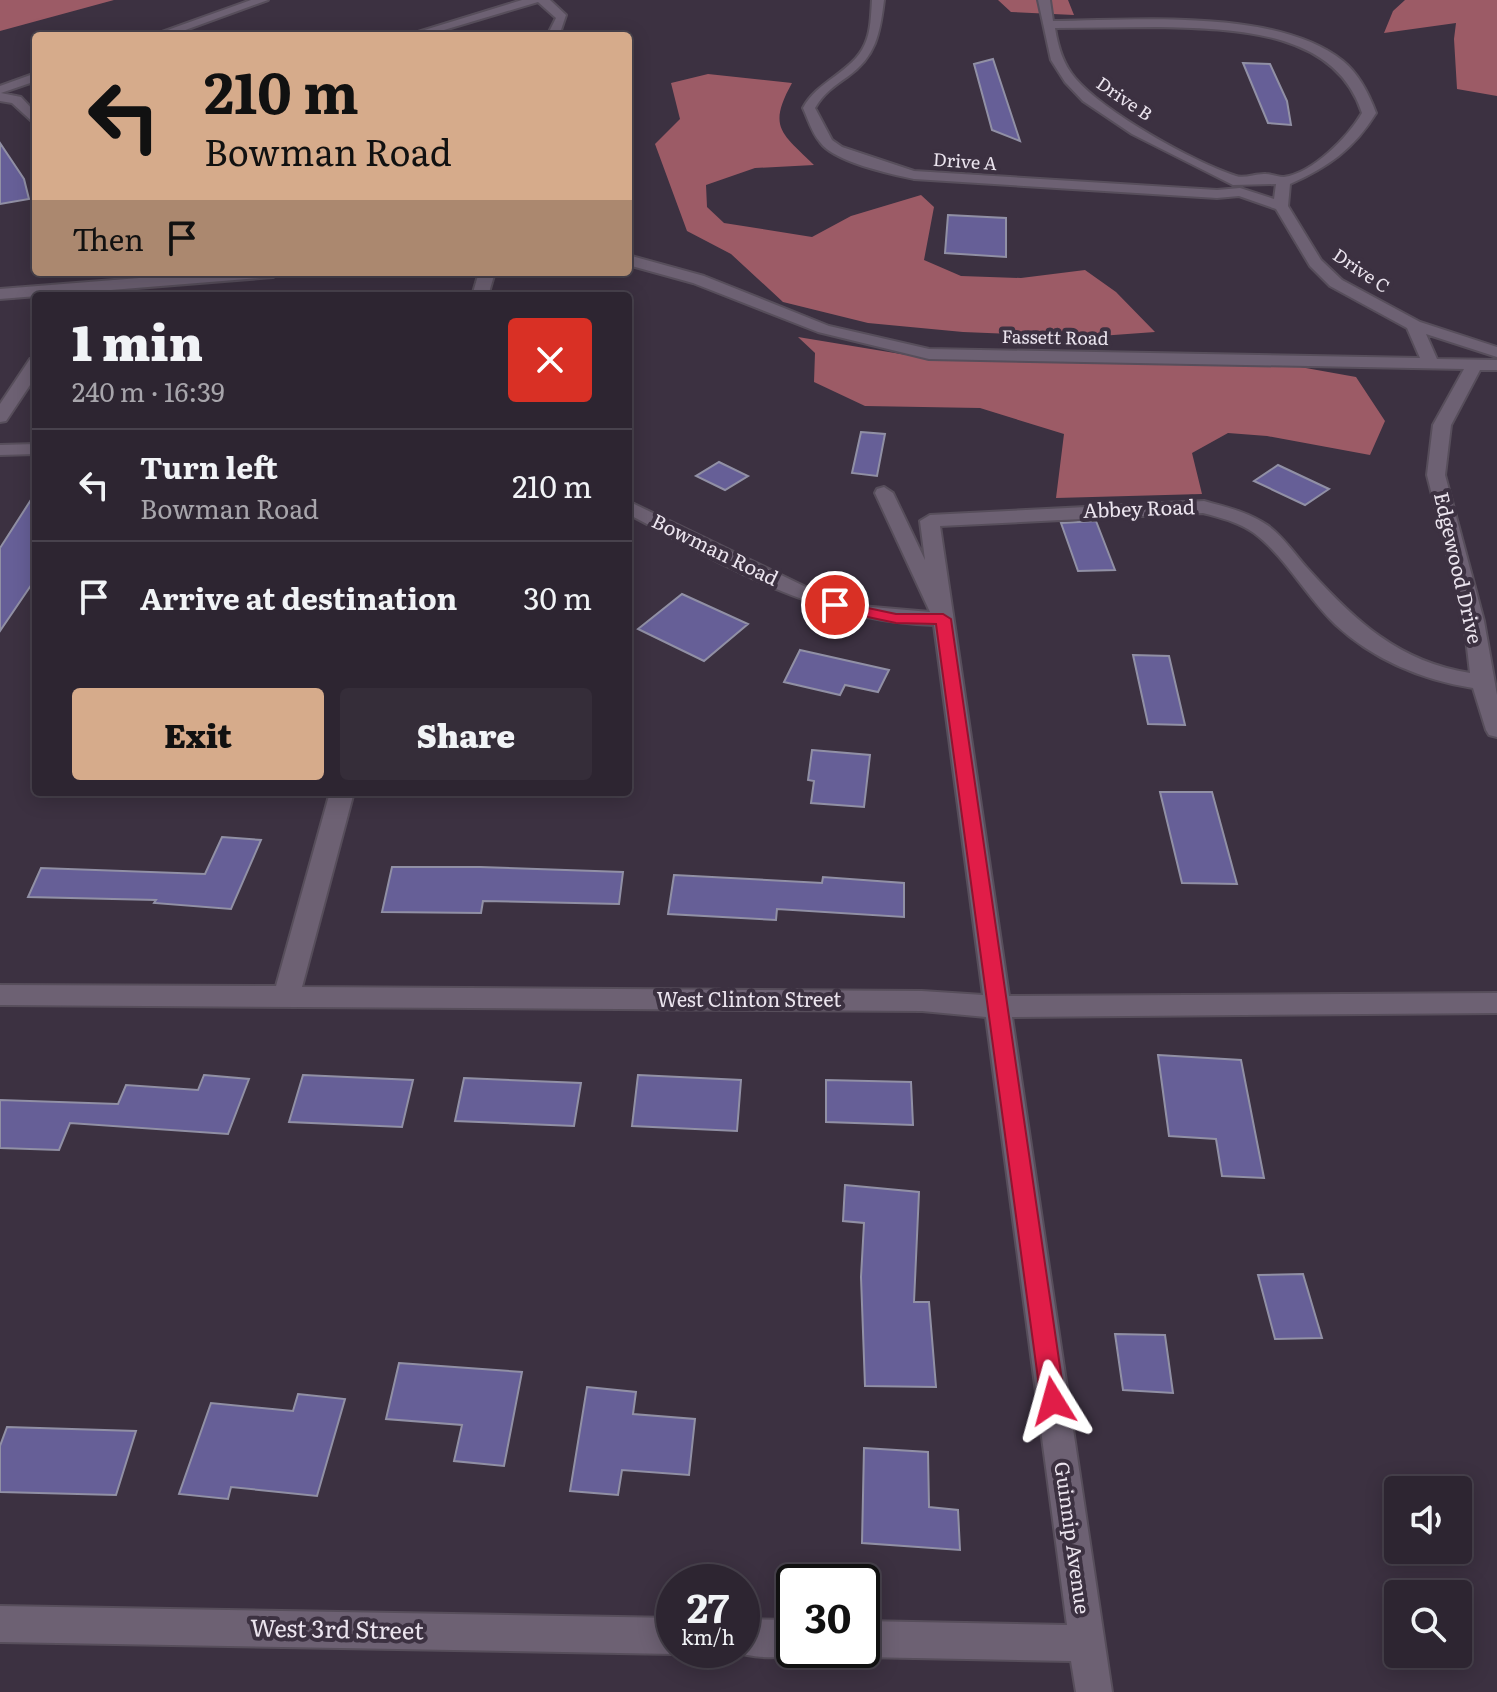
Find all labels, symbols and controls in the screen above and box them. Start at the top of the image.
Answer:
text: 210 m [204,48,359,131]
icon: left [72,64,176,168]
street label: Drive B [1091,69,1159,127]
text: Bowman Road [204,124,452,177]
street label: Drive A [932,145,998,176]
text: Then [72,216,144,260]
icon: arrive [160,216,204,260]
street label: Drive C [1328,241,1396,299]
text: 1 min [72,305,203,376]
button: close [508,318,592,402]
street label: Fassett Road [1001,322,1109,351]
text: 240 m · 16:39 [72,371,225,410]
text: Turn left [140,444,278,488]
icon: left [72,463,116,507]
text: 210 m [512,463,592,507]
text: Bowman Road [140,488,319,527]
street label: Edgewood Drive [1428,489,1492,646]
street label: Abbey Road [1082,490,1195,524]
street label: Bowman Road [647,505,784,592]
pin [801,571,869,639]
icon: arrive [72,575,116,619]
text: Arrive at destination [140,575,457,619]
text: 30 m [523,575,592,619]
icon: arrive [813,583,857,627]
button: Exit [72,688,324,780]
button: Share [340,688,592,780]
street label: West Clinton Street [657,983,841,1013]
position arrow [1011,1359,1095,1443]
street label: Guinnip Avenue [1048,1459,1100,1616]
map controls [1384,1476,1472,1668]
button: sound [1384,1476,1472,1564]
speed limit sign: 30 [776,1564,880,1668]
text: 27 [687,1576,729,1635]
button: search [1384,1580,1472,1668]
street label: West 3rd Street [250,1608,424,1647]
text: km/h [681,1621,735,1651]

